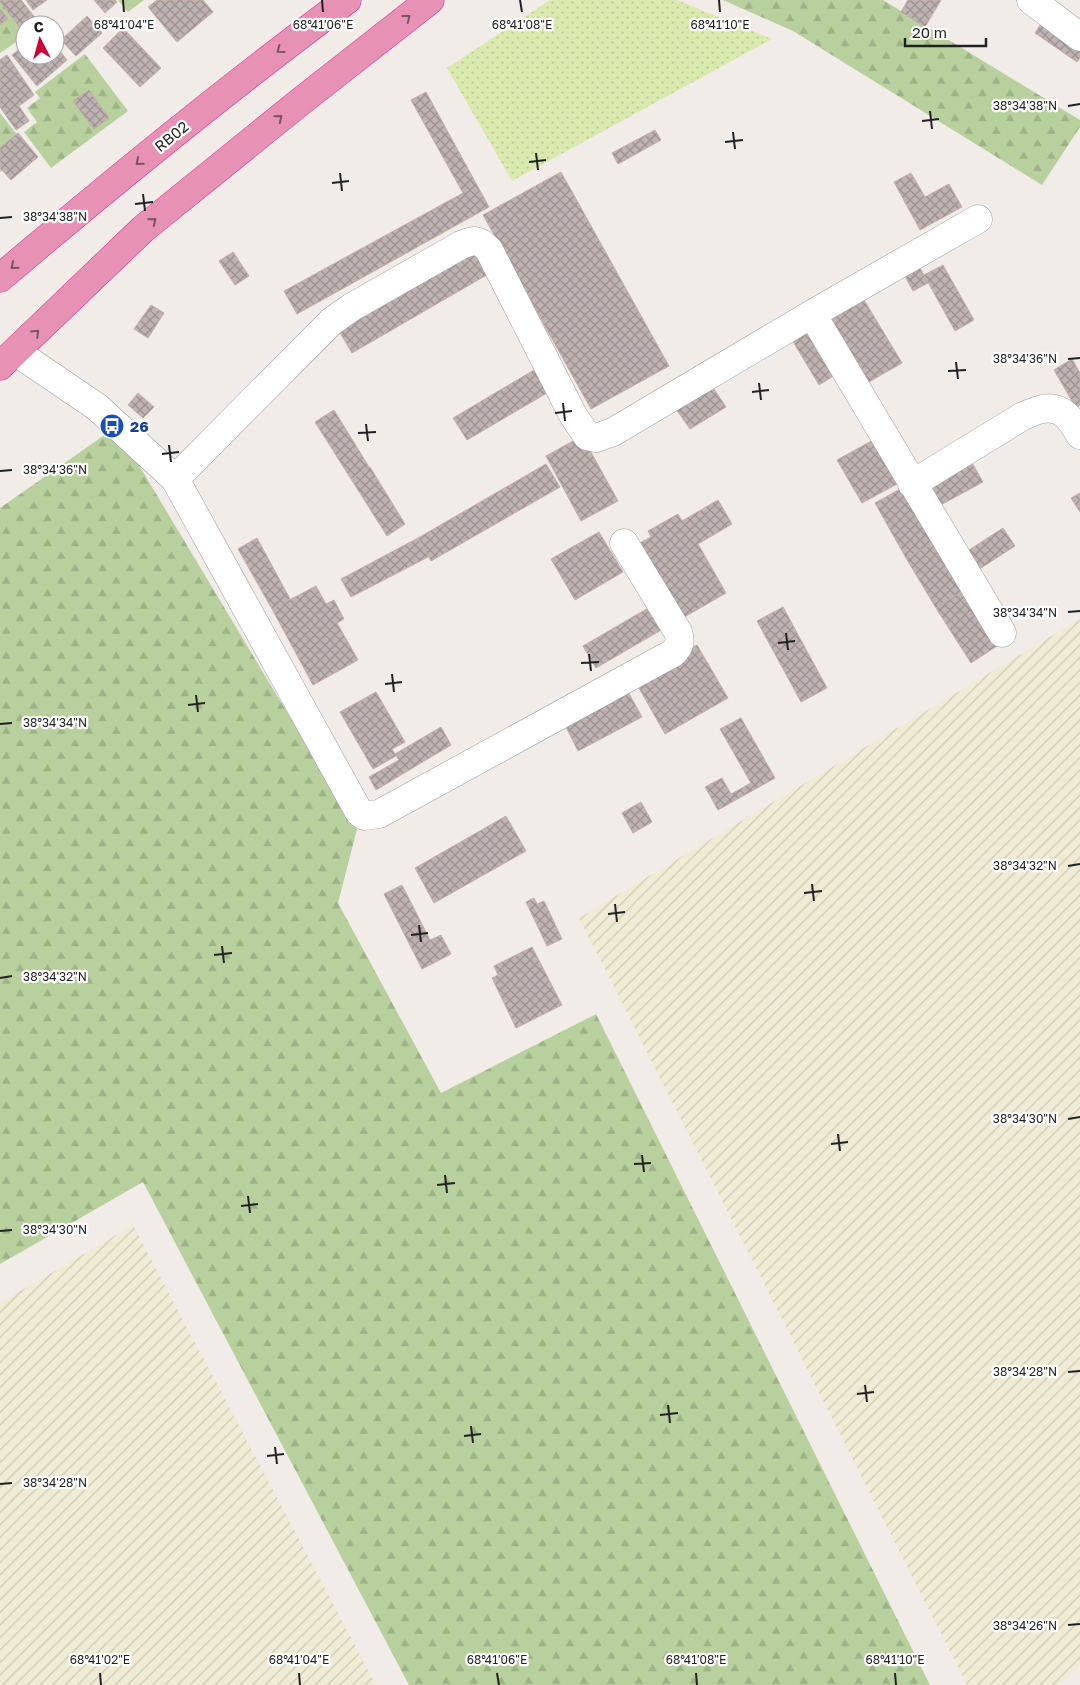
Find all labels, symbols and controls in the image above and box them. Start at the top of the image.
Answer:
north arrow [15,15,65,65]
one-way arrow [401,15,411,24]
scale bar [905,15,986,47]
text: 68°41'04"E [94,17,154,32]
text: 68°41'06"E [293,17,353,32]
text: 68°41'08"E [492,17,552,32]
text: 68°41'10"E [690,17,750,32]
text: С [33,18,44,36]
text: 20 m [912,23,947,41]
one-way arrow [276,44,286,53]
text: 38°34'38"N [993,98,1057,113]
one-way arrow [273,116,282,124]
street label: RB02 [150,117,192,155]
one-way arrow [135,156,145,165]
text: 38°34'38"N [23,209,87,224]
one-way arrow [148,218,157,227]
one-way arrow [11,260,20,269]
one-way arrow [30,330,39,339]
text: 38°34'36"N [993,351,1057,366]
bus stop icon: 26 [99,413,125,439]
place label: 26 [130,417,149,435]
text: 38°34'36"N [23,462,87,477]
text: 38°34'34"N [993,605,1057,620]
text: 38°34'34"N [23,715,87,730]
text: 38°34'32"N [993,858,1057,873]
text: 38°34'32"N [23,969,87,984]
text: 38°34'30"N [993,1111,1057,1126]
text: 38°34'30"N [23,1222,87,1237]
text: 38°34'28"N [993,1364,1057,1379]
text: 38°34'28"N [23,1475,87,1490]
text: 38°34'26"N [993,1618,1057,1633]
text: 68°41'02"E [70,1652,130,1667]
text: 68°41'04"E [269,1652,329,1667]
text: 68°41'06"E [467,1652,527,1667]
text: 68°41'08"E [666,1652,726,1667]
text: 68°41'10"E [865,1652,925,1667]

